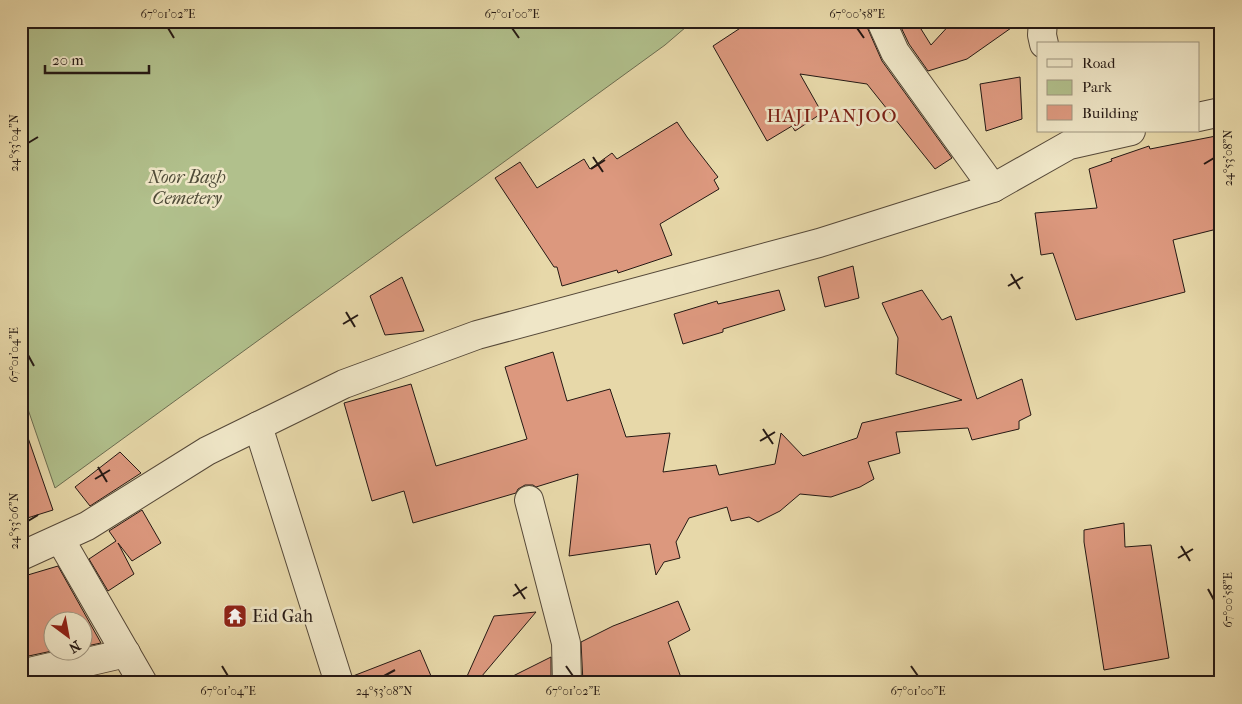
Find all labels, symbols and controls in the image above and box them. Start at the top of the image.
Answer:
text: 67°01'02"E [141,7,195,21]
text: 67°01'00"E [484,7,540,21]
text: 67°00'58"E [829,7,885,21]
scale bar [45,42,149,74]
legend [1037,42,1200,132]
text: 20 m [52,51,84,69]
text: Road [1082,54,1116,72]
text: Park [1082,78,1112,96]
text: Building [1082,104,1139,122]
district label: HAJI PANJOO [766,105,898,127]
text: 24°53'04"N [7,114,21,172]
text: 24°53'08"N [1221,130,1235,186]
park label: Noor Bagh Cemetery [147,167,226,209]
text: 67°01'04"E [7,327,21,383]
text: 24°53'06"N [7,492,21,550]
text: 67°00'58"E [1221,572,1235,628]
temple icon: Eid Gah [222,603,248,629]
place label: Eid Gah [252,606,313,627]
north arrow [42,612,92,662]
text: N [65,637,84,657]
text: 67°01'04"E [200,684,256,698]
text: 24°53'08"N [356,684,412,698]
text: 67°01'02"E [546,684,600,698]
text: 67°01'00"E [890,684,946,698]

